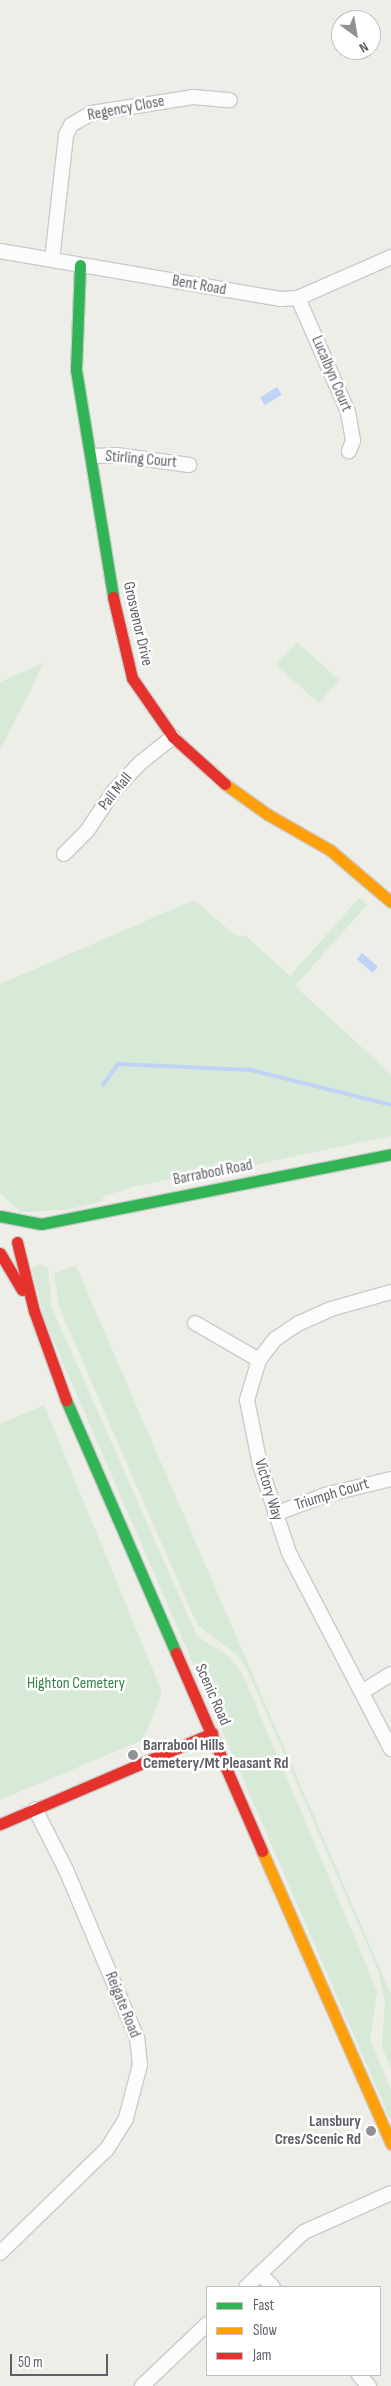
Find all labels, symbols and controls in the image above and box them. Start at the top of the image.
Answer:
north arrow [331,10,381,60]
text: N [356,38,371,56]
street label: Regency Close [86,92,166,126]
street label: Bent Road [170,272,228,300]
street label: Lucalbyn Court [306,333,356,415]
street label: Stirling Court [104,447,178,473]
street label: Grosvenor Drive [118,580,156,668]
street label: Pall Mall [95,769,137,815]
street label: Barrabool Road [172,1156,254,1190]
street label: Victory Way [250,1457,286,1523]
street label: Triumph Court [293,1475,371,1515]
street label: Scenic Road [190,1661,234,1729]
park label: Highton Cemetery [27,1674,125,1694]
place label: Barrabool Hills Cemetery/Mt Pleasant Rd [143,1736,288,1774]
marker: Barrabool Hills Cemetery/Mt Pleasant Rd [127,1749,139,1761]
street label: Reigate Road [100,1969,144,2041]
place label: Lansbury Cres/Scenic Rd [275,2112,361,2150]
marker: Lansbury Cres/Scenic Rd [365,2125,377,2137]
legend [206,2286,381,2376]
text: Fast [253,2296,274,2315]
text: Slow [253,2321,277,2340]
scale bar [12,2344,110,2376]
text: Jam [253,2346,271,2365]
text: 50 m [18,2353,43,2372]

